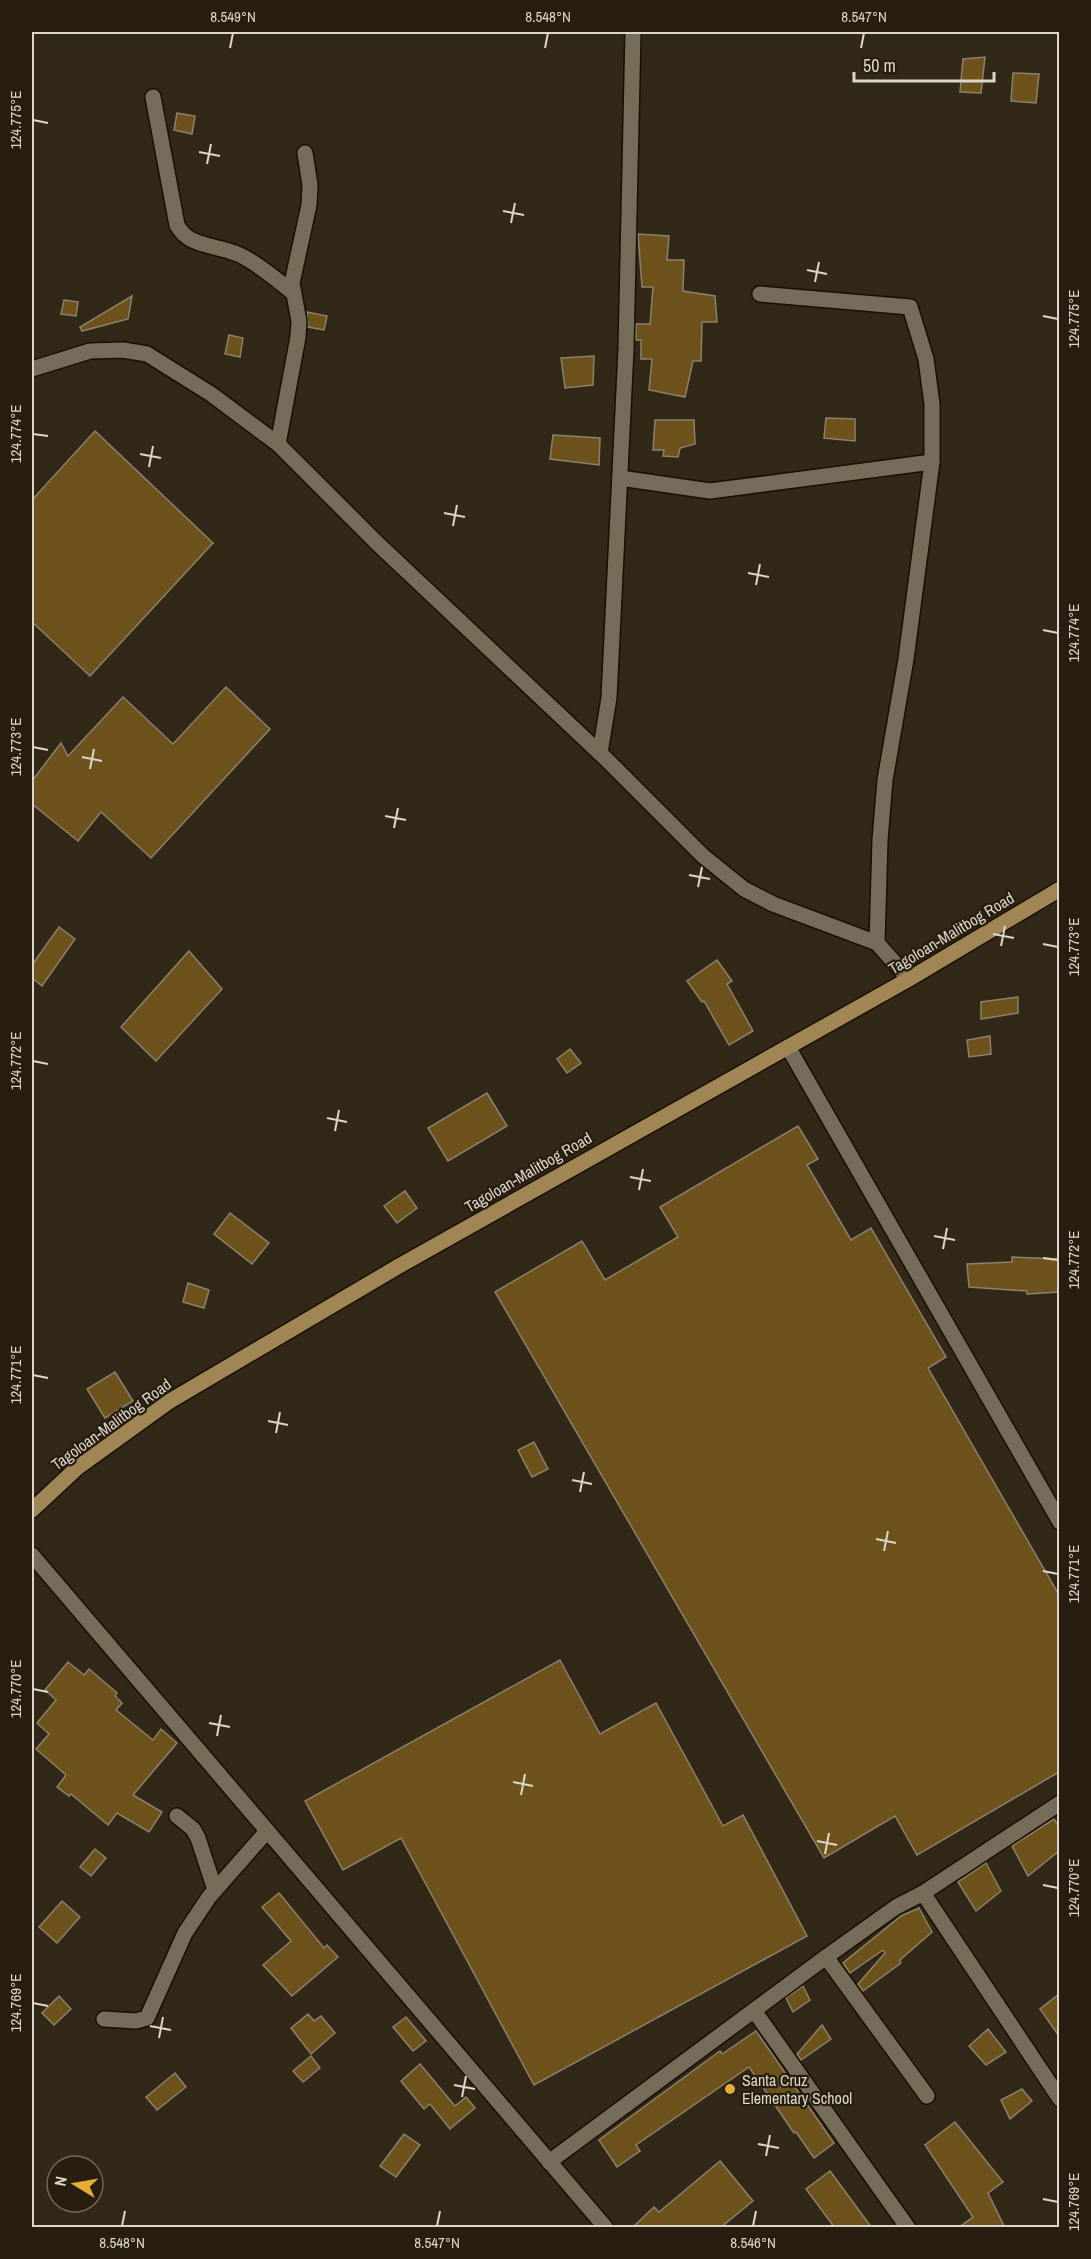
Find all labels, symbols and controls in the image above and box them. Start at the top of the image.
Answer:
text: 8.549°N [210,6,256,27]
text: 8.548°N [525,6,571,27]
text: 8.547°N [841,6,887,27]
scale bar [854,45,994,83]
text: 50 m [863,53,896,78]
text: 124.775°E [5,91,26,149]
text: 124.775°E [1063,290,1084,348]
text: 124.774°E [5,405,26,463]
text: 124.774°E [1063,604,1084,662]
text: 124.773°E [5,718,26,776]
street label: Tagoloan-Malitbog Road [884,887,1018,979]
text: 124.773°E [1063,918,1084,976]
text: 124.772°E [5,1032,26,1090]
street label: Tagoloan-Malitbog Road [460,1127,596,1217]
text: 124.772°E [1063,1231,1084,1289]
text: 124.771°E [5,1346,26,1404]
street label: Tagoloan-Malitbog Road [47,1373,175,1475]
text: 124.771°E [1063,1545,1084,1603]
text: 124.770°E [5,1660,26,1718]
text: 124.770°E [1063,1859,1084,1917]
text: 124.769°E [5,1974,26,2032]
place label: Santa Cruz Elementary School [742,2069,852,2109]
marker: Santa Cruz Elementary School [723,2082,737,2096]
north arrow [45,2154,105,2214]
text: 124.769°E [1063,2173,1084,2231]
text: N [49,2174,72,2188]
text: 8.548°N [99,2232,145,2253]
text: 8.547°N [414,2232,460,2253]
text: 8.546°N [730,2232,776,2253]

